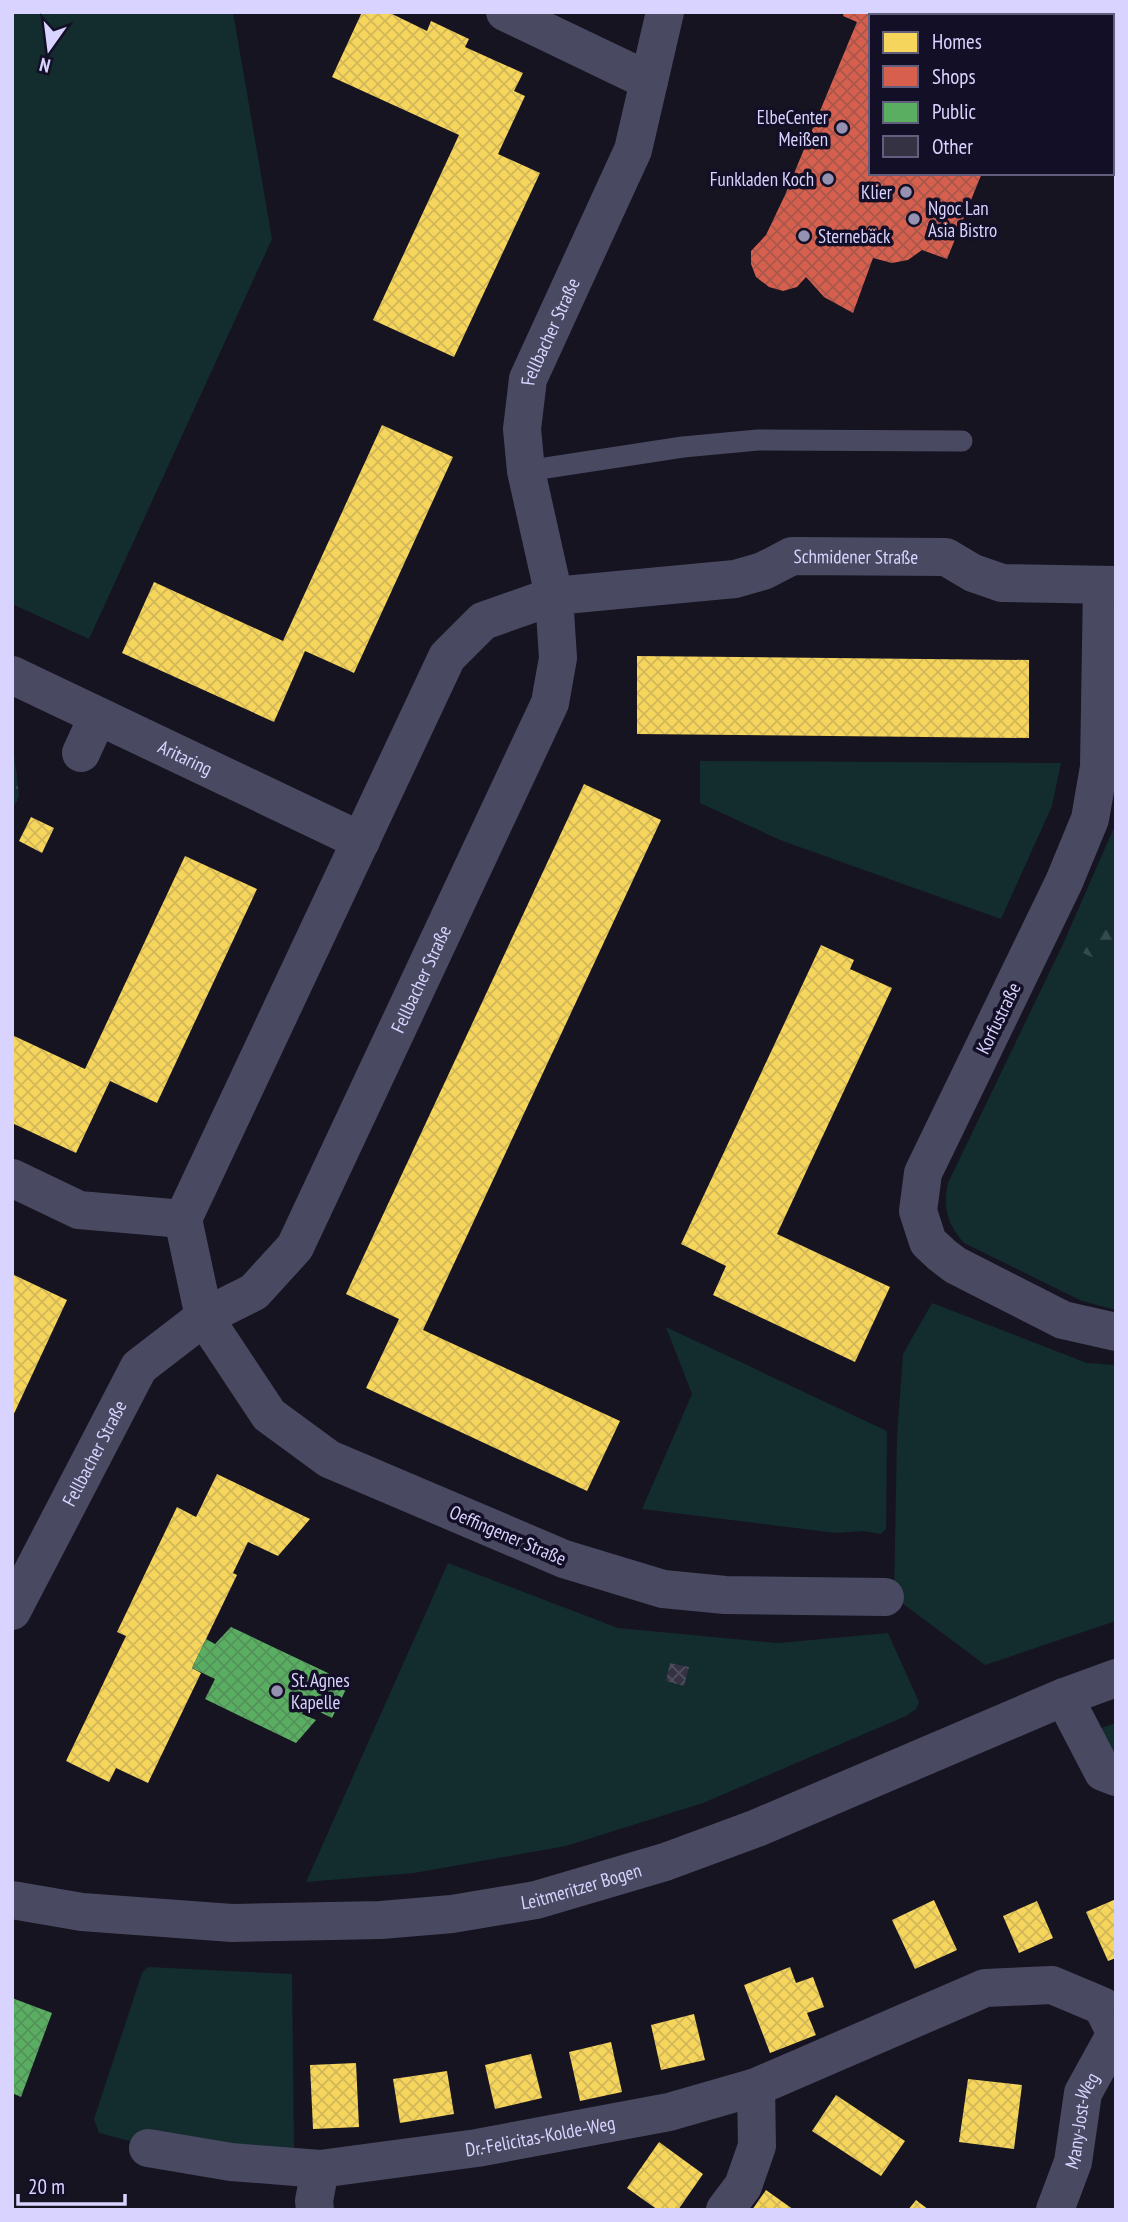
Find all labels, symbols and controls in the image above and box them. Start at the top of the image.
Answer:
north arrow [14,14,84,84]
legend [869,14,1114,175]
text: Homes [932,28,982,55]
text: N [37,53,53,78]
text: Shops [932,63,976,90]
text: Public [932,98,977,125]
place label: ElbeCenter Meißen [757,105,829,151]
marker: ElbeCenter Meißen [834,120,850,136]
text: Other [932,133,973,160]
place label: Funkladen Koch [710,167,814,191]
marker: Funkladen Koch [820,171,836,187]
place label: Klier [861,180,893,204]
marker: Klier [898,184,914,200]
place label: Ngoc Lan Asia Bistro [928,196,997,242]
marker: Ngoc Lan Asia Bistro [906,211,922,227]
place label: Sternebäck [818,224,891,248]
marker: Sternebäck [796,228,812,244]
street label: Fellbacher Straße [515,274,585,386]
street label: Schmidener Straße [793,544,918,569]
street label: Aritaring [154,734,216,781]
street label: Fellbacher Straße [385,921,456,1037]
street label: Korfustraße [970,978,1026,1058]
street label: Fellbacher Straße [57,1396,132,1510]
street label: Oeffingener Straße [446,1500,570,1570]
place label: St. Agnes Kapelle [291,1668,350,1714]
marker: St. Agnes Kapelle [269,1683,285,1699]
street label: Leitmeritzer Bogen [519,1858,644,1914]
street label: Many-Jost-Weg [1060,2068,1104,2172]
street label: Dr.-Felicitas-Kolde-Weg [464,2110,617,2161]
scale bar [18,2162,124,2206]
text: 20 m [28,2173,65,2200]

